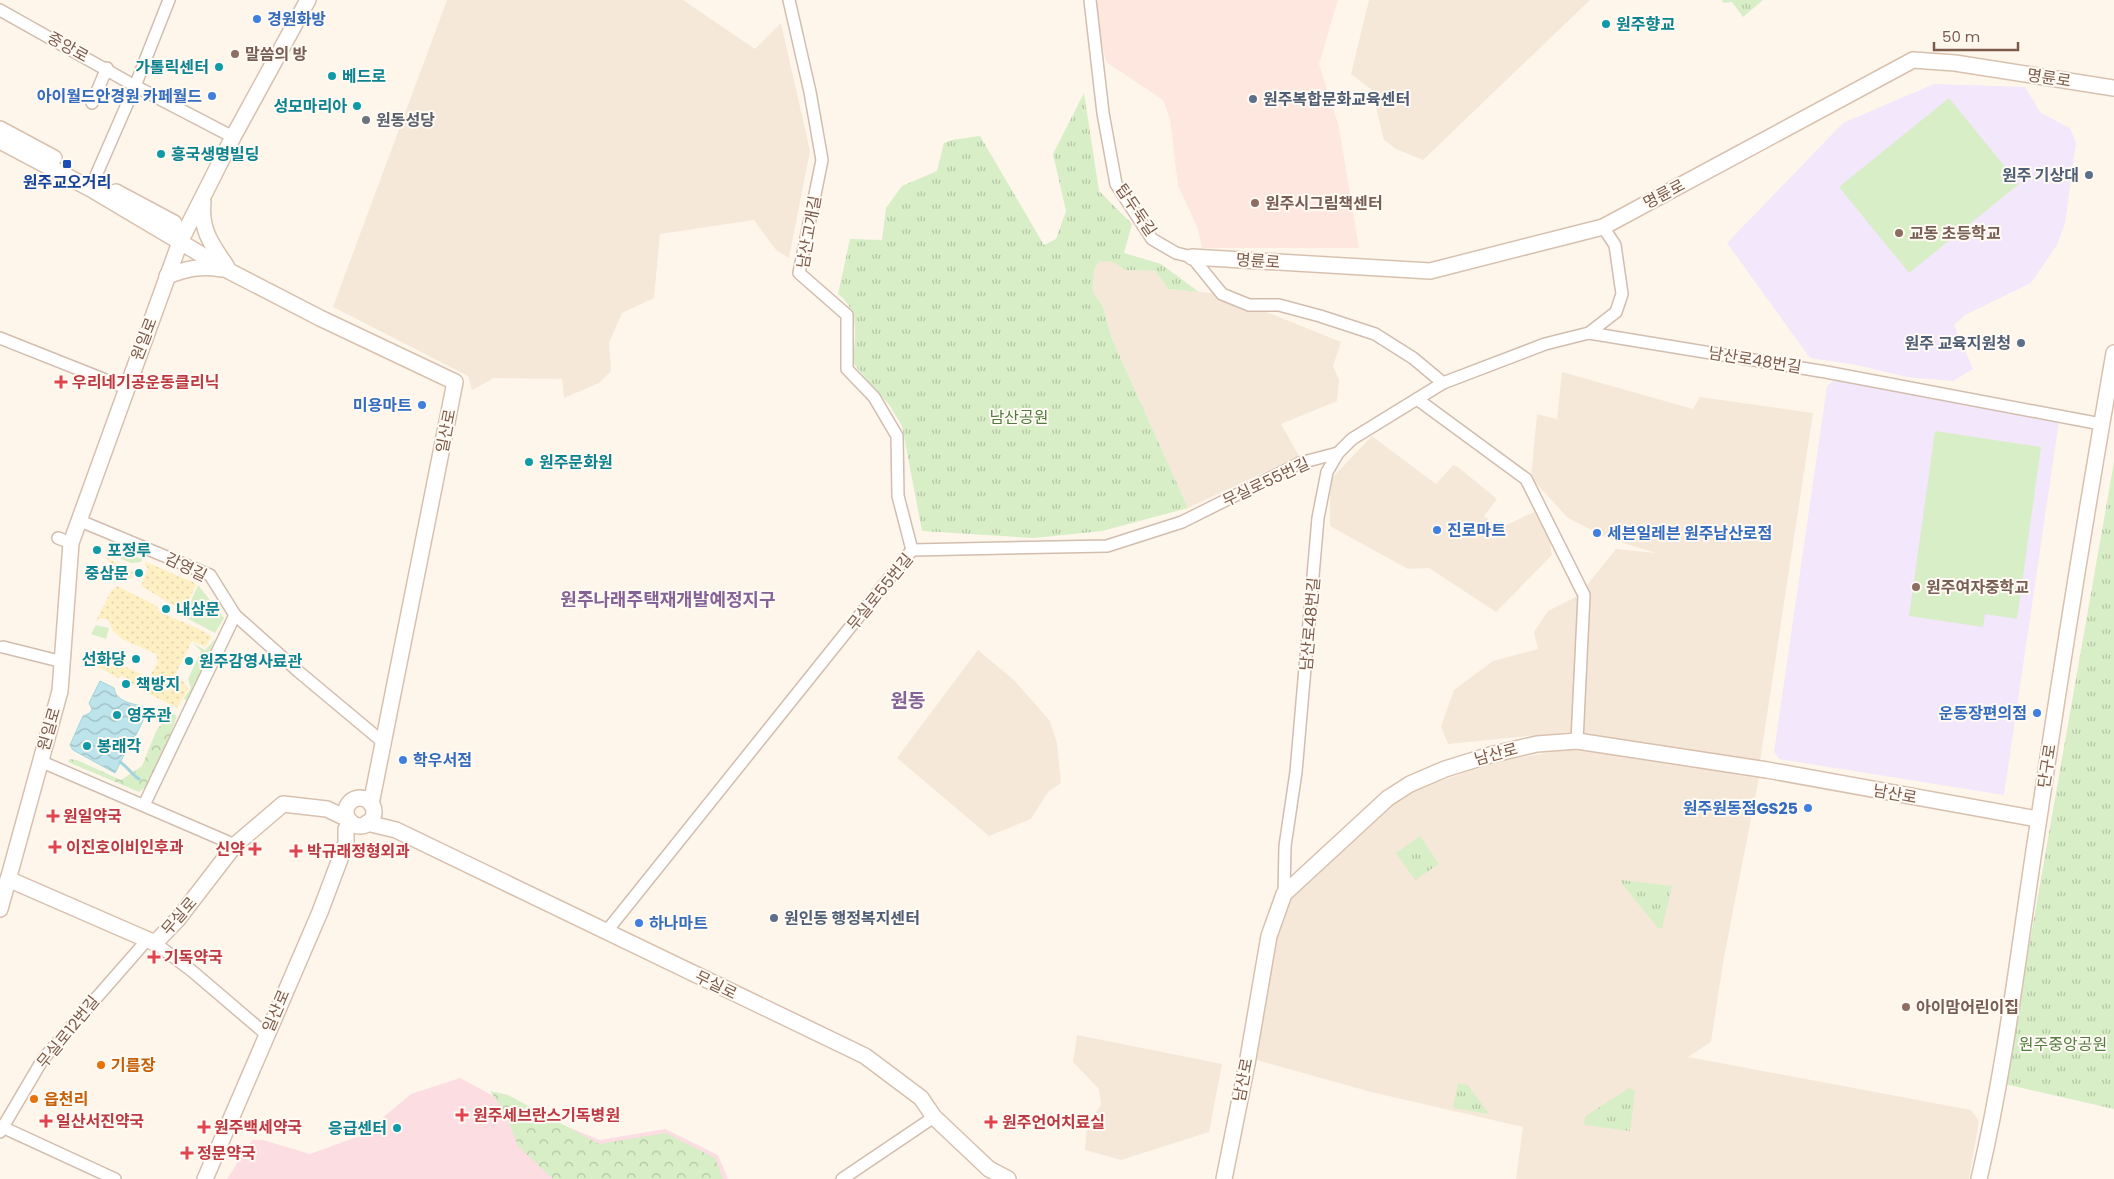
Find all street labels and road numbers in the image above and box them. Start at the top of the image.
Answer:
street label: 중앙로 [43,26,93,68]
street label: 명륜로 [2025,63,2073,93]
street label: 명륜로 [1639,173,1689,215]
street label: 탑두둑길 [1110,179,1162,241]
street label: 남산고개길 [791,194,827,270]
street label: 명륜로 [1235,248,1281,274]
street label: 원일로 [125,314,163,364]
street label: 남산로48번길 [1707,341,1803,379]
street label: 일산로 [430,407,462,455]
street label: 무실로55번길 [1219,452,1313,512]
street label: 감영길 [161,547,211,587]
street label: 무실로55번길 [842,548,918,636]
street label: 남산로48번길 [1294,576,1326,672]
street label: 원일로 [32,704,66,753]
street label: 남산로 [1472,737,1521,771]
street label: 단구로 [2032,742,2062,790]
street label: 남산로 [1871,779,1919,809]
street label: 무실로 [156,892,202,940]
street label: 무실로 [691,965,741,1005]
street label: 일산로 [257,986,295,1036]
street label: 무실로12번길 [31,991,105,1073]
street label: 남산로 [1227,1056,1259,1104]

